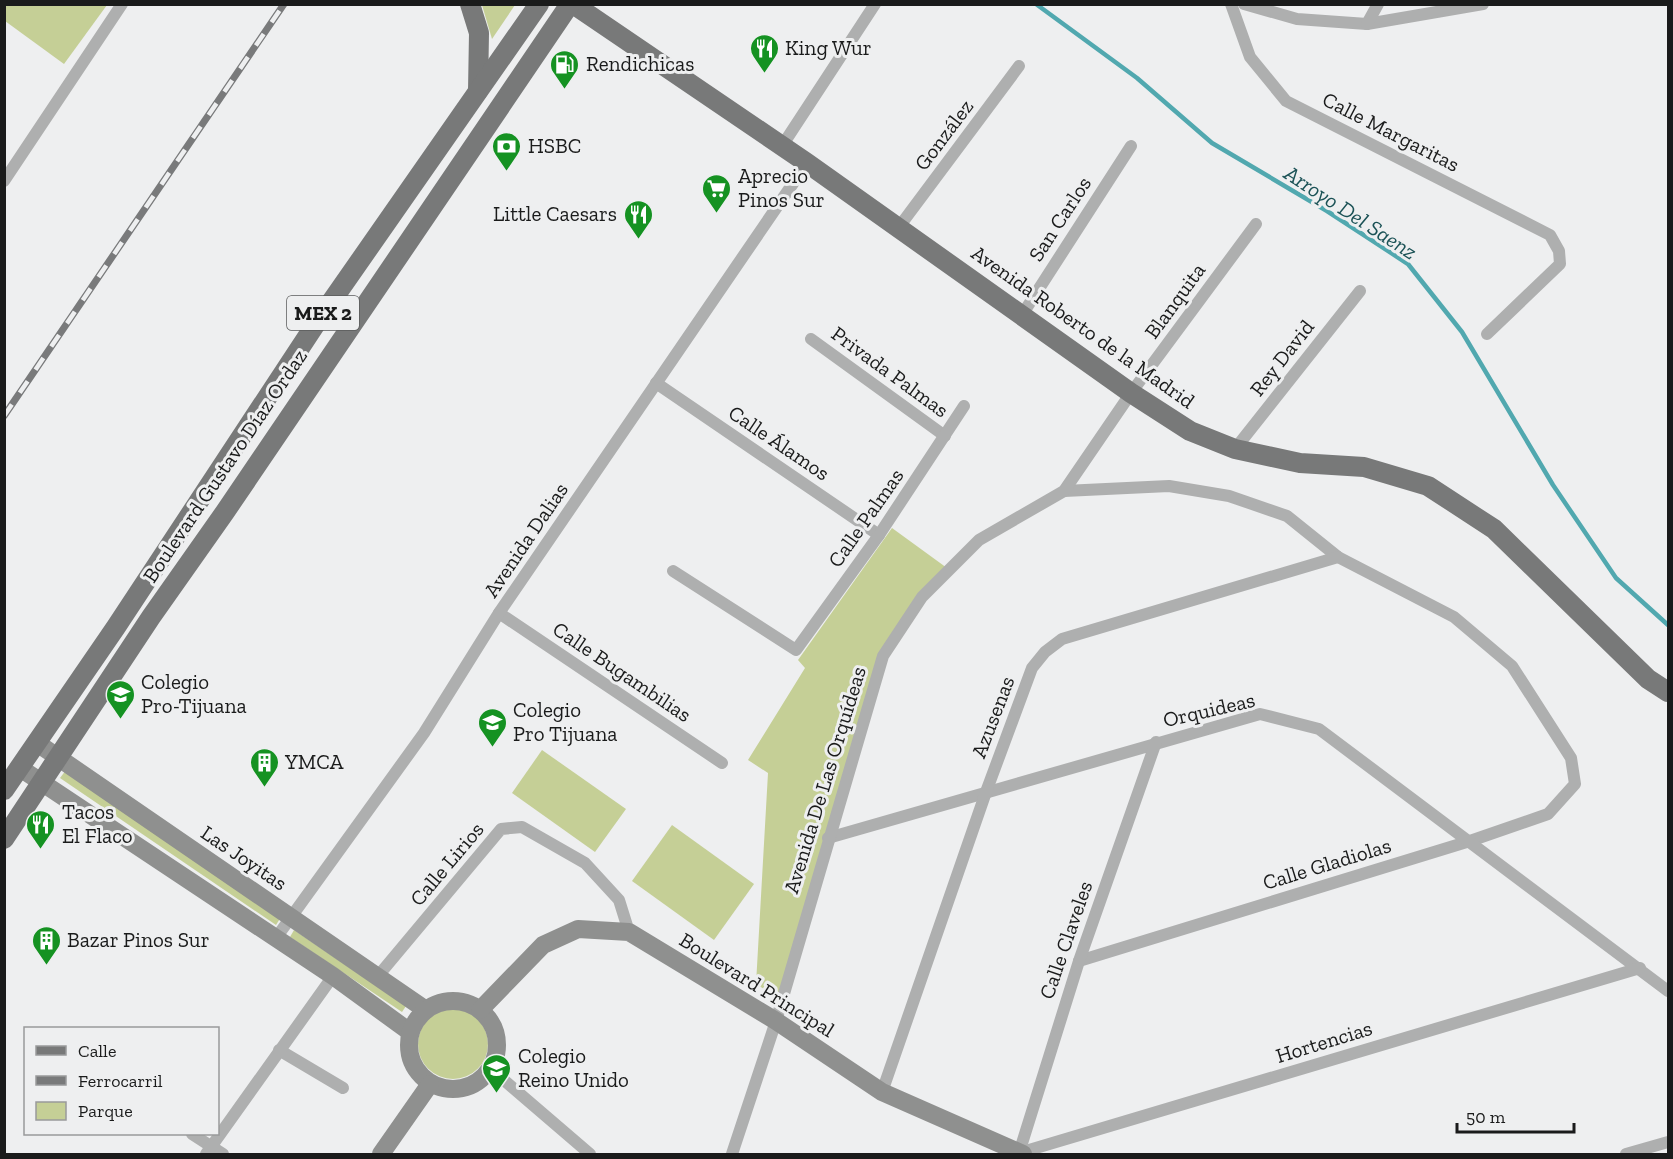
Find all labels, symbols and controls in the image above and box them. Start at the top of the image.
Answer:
restaurant icon: King Wur [748,32,780,74]
place label: King Wur [785,35,872,60]
fuel station icon: Rendichicas [549,48,581,90]
place label: Rendichicas [586,51,694,76]
street label: Calle Margaritas [1319,86,1464,177]
street label: González [909,94,979,175]
bank icon: HSBC [491,130,523,172]
place label: HSBC [528,133,581,158]
water label: Arroyo Del Saenz [1278,159,1422,266]
place label: Aprecio Pinos Sur [738,163,825,212]
supermarket icon: Aprecio Pinos Sur [701,172,733,214]
street label: San Carlos [1023,172,1096,266]
restaurant icon: Little Caesars [622,198,654,240]
place label: Little Caesars [493,201,617,226]
street label: Avenida Roberto de la Madrid [967,240,1200,414]
street label: Blanquita [1139,258,1210,343]
road number: MEX 2 [287,296,359,330]
street label: Rey David [1244,314,1319,401]
street label: Privada Palmas [827,321,954,423]
street label: Boulevard Gustavo Díaz Ordaz [137,344,312,587]
street label: Calle Álamos [724,400,834,485]
street label: Calle Palmas [822,464,909,572]
street label: Avenida Dalias [478,478,573,602]
street label: Calle Bugambilias [548,616,696,727]
street label: Avenida De Las Orquídeas [778,663,871,896]
place label: Colegio Pro-Tijuana [141,669,247,719]
street label: Azusenas [966,672,1020,761]
school or university icon: Colegio Pro-Tijuana [104,678,136,720]
street label: Orquideas [1160,687,1257,732]
place label: Colegio Pro Tijuana [513,697,617,747]
school or university icon: Colegio Pro Tijuana [476,706,508,748]
building icon: YMCA [248,746,280,788]
place label: YMCA [284,749,344,774]
place label: Tacos El Flaco [62,799,133,848]
restaurant icon: Tacos El Flaco [25,808,57,850]
street label: Calle Lirios [404,817,489,911]
street label: Las Joyitas [196,820,292,895]
street label: Calle Gladiolas [1260,832,1394,895]
street label: Calle Claveles [1034,878,1097,1002]
building icon: Bazar Pinos Sur [30,924,62,966]
place label: Bazar Pinos Sur [67,927,209,952]
street label: Boulevard Principal [675,927,840,1043]
street label: Hortencias [1273,1015,1375,1068]
legend [24,1027,219,1135]
text: Calle [78,1040,116,1062]
place label: Colegio Reino Unido [518,1043,629,1092]
school or university icon: Colegio Reino Unido [481,1052,513,1094]
text: Ferrocarril [78,1070,163,1092]
scale bar [1457,1096,1574,1134]
text: Parque [78,1100,133,1122]
text: 50 m [1466,1106,1506,1128]

